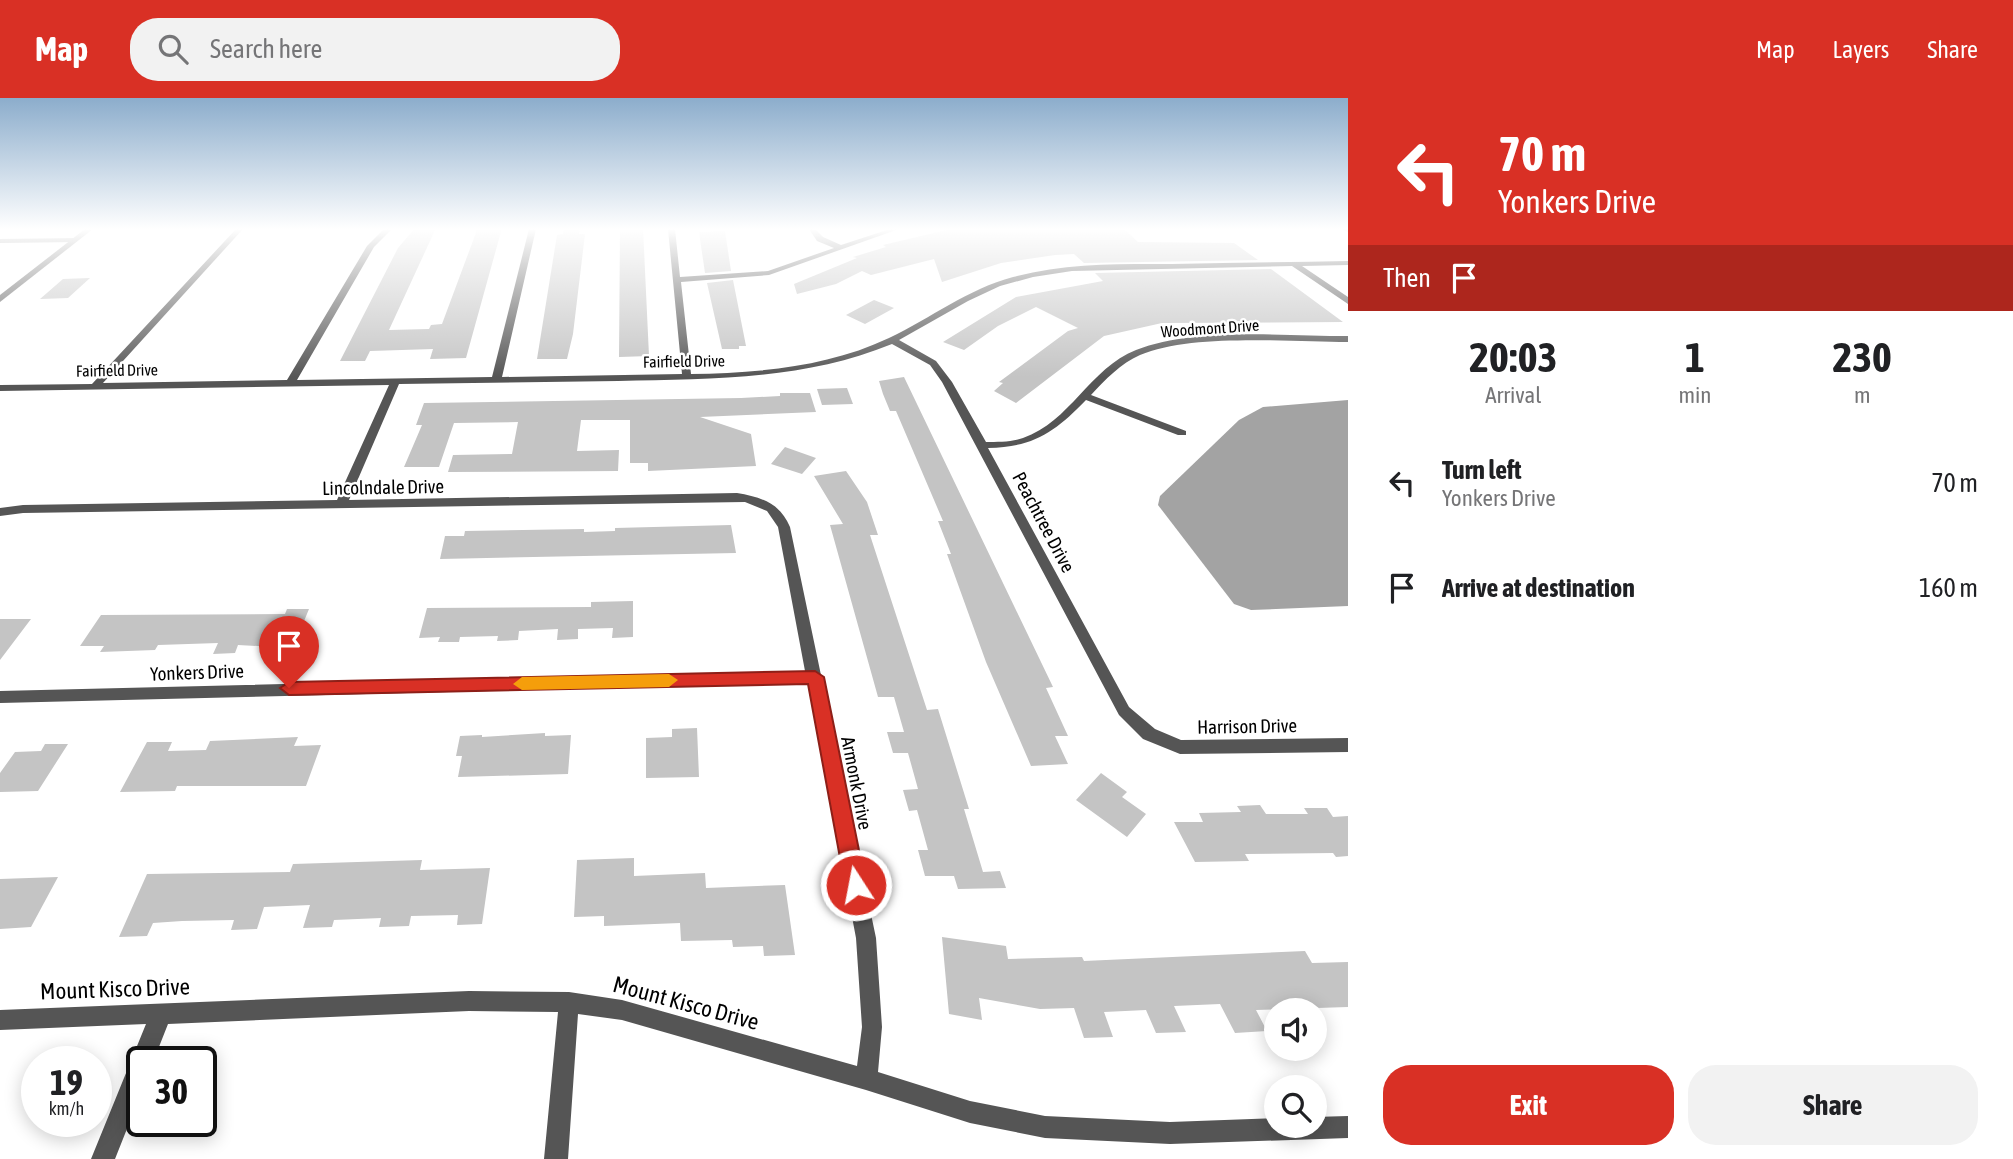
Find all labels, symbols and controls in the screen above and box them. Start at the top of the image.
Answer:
search box [130,18,620,81]
text: Map [35,30,88,68]
icon: search [154,30,192,68]
text: Search here [210,34,322,64]
text: Map [1756,36,1795,63]
text: Layers [1833,36,1889,63]
text: Share [1927,36,1978,63]
text: 70 m [1498,125,1586,181]
icon: left [1383,126,1474,217]
text: Yonkers Drive [1498,183,1656,220]
icon: arrive [1445,259,1483,297]
text: Then [1383,263,1431,293]
street label: Woodmont Drive [1160,316,1260,340]
text: 20:03 [1469,333,1557,381]
text: 1 [1685,333,1705,381]
text: 230 [1833,333,1892,381]
street label: Fairfield Drive [643,351,725,371]
street label: Fairfield Drive [76,360,158,380]
text: Arrival [1485,382,1541,408]
text: min [1678,382,1711,408]
text: m [1854,382,1871,408]
text: Turn left [1442,455,1522,485]
icon: left [1383,464,1421,502]
street label: Peachtree Drive [1008,468,1080,576]
text: 70 m [1931,468,1978,498]
street label: Lincolndale Drive [322,475,444,499]
text: Yonkers Drive [1442,485,1556,511]
icon: arrive [1383,569,1421,607]
text: Arrive at destination [1442,573,1635,603]
text: 160 m [1919,573,1978,603]
pin [259,616,319,688]
icon: arrive [270,627,308,665]
street label: Yonkers Drive [150,659,244,685]
street label: Harrison Drive [1197,714,1297,738]
street label: Armonk Drive [837,734,877,832]
position arrow [819,848,893,922]
street label: Mount Kisco Drive [610,971,762,1035]
street label: Mount Kisco Drive [40,973,190,1005]
map controls [1264,998,1327,1138]
button: sound [1264,998,1327,1061]
speed limit sign: 30 [126,1046,217,1137]
text: 19 [50,1062,83,1102]
button: Exit [1383,1065,1674,1145]
button: Share [1688,1065,1978,1145]
button: search [1264,1075,1327,1138]
text: km/h [49,1098,84,1119]

